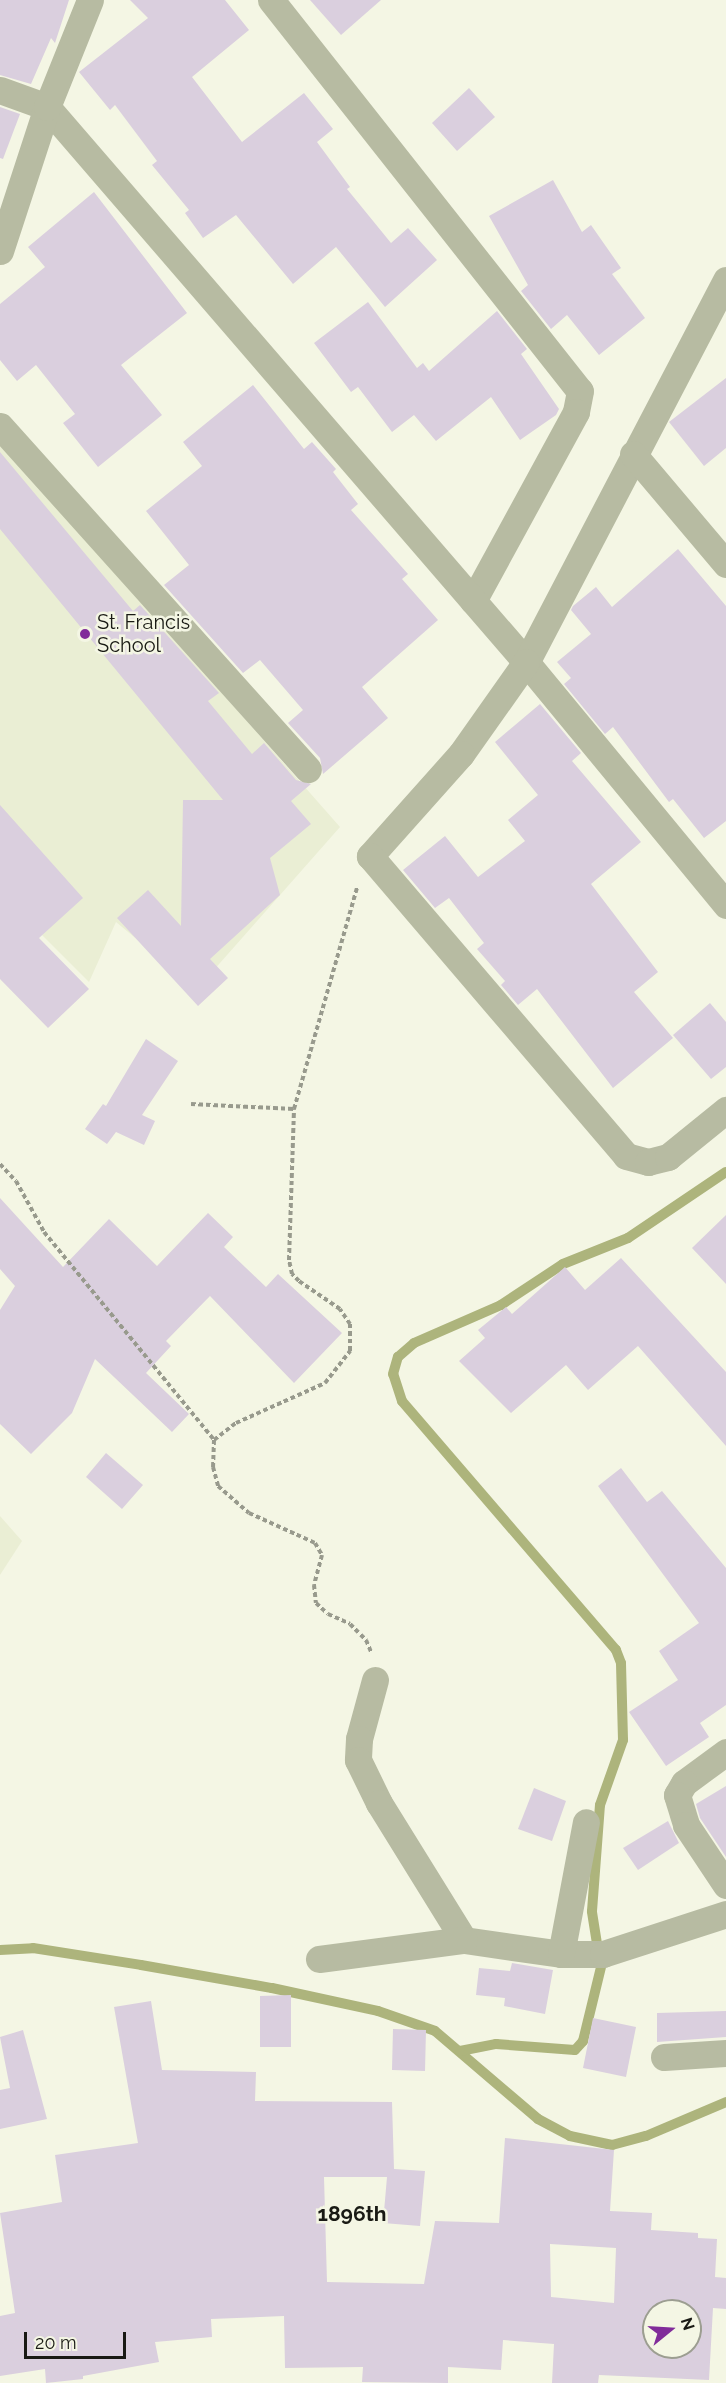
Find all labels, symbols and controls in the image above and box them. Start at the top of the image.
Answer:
place label: St. Francis School [97,610,190,657]
marker: St. Francis School [78,627,92,641]
district label: 1896th [318,2201,386,2227]
north arrow [642,2299,702,2359]
text: N [677,2315,699,2333]
scale bar [27,2320,129,2358]
text: 20 m [35,2332,77,2353]

